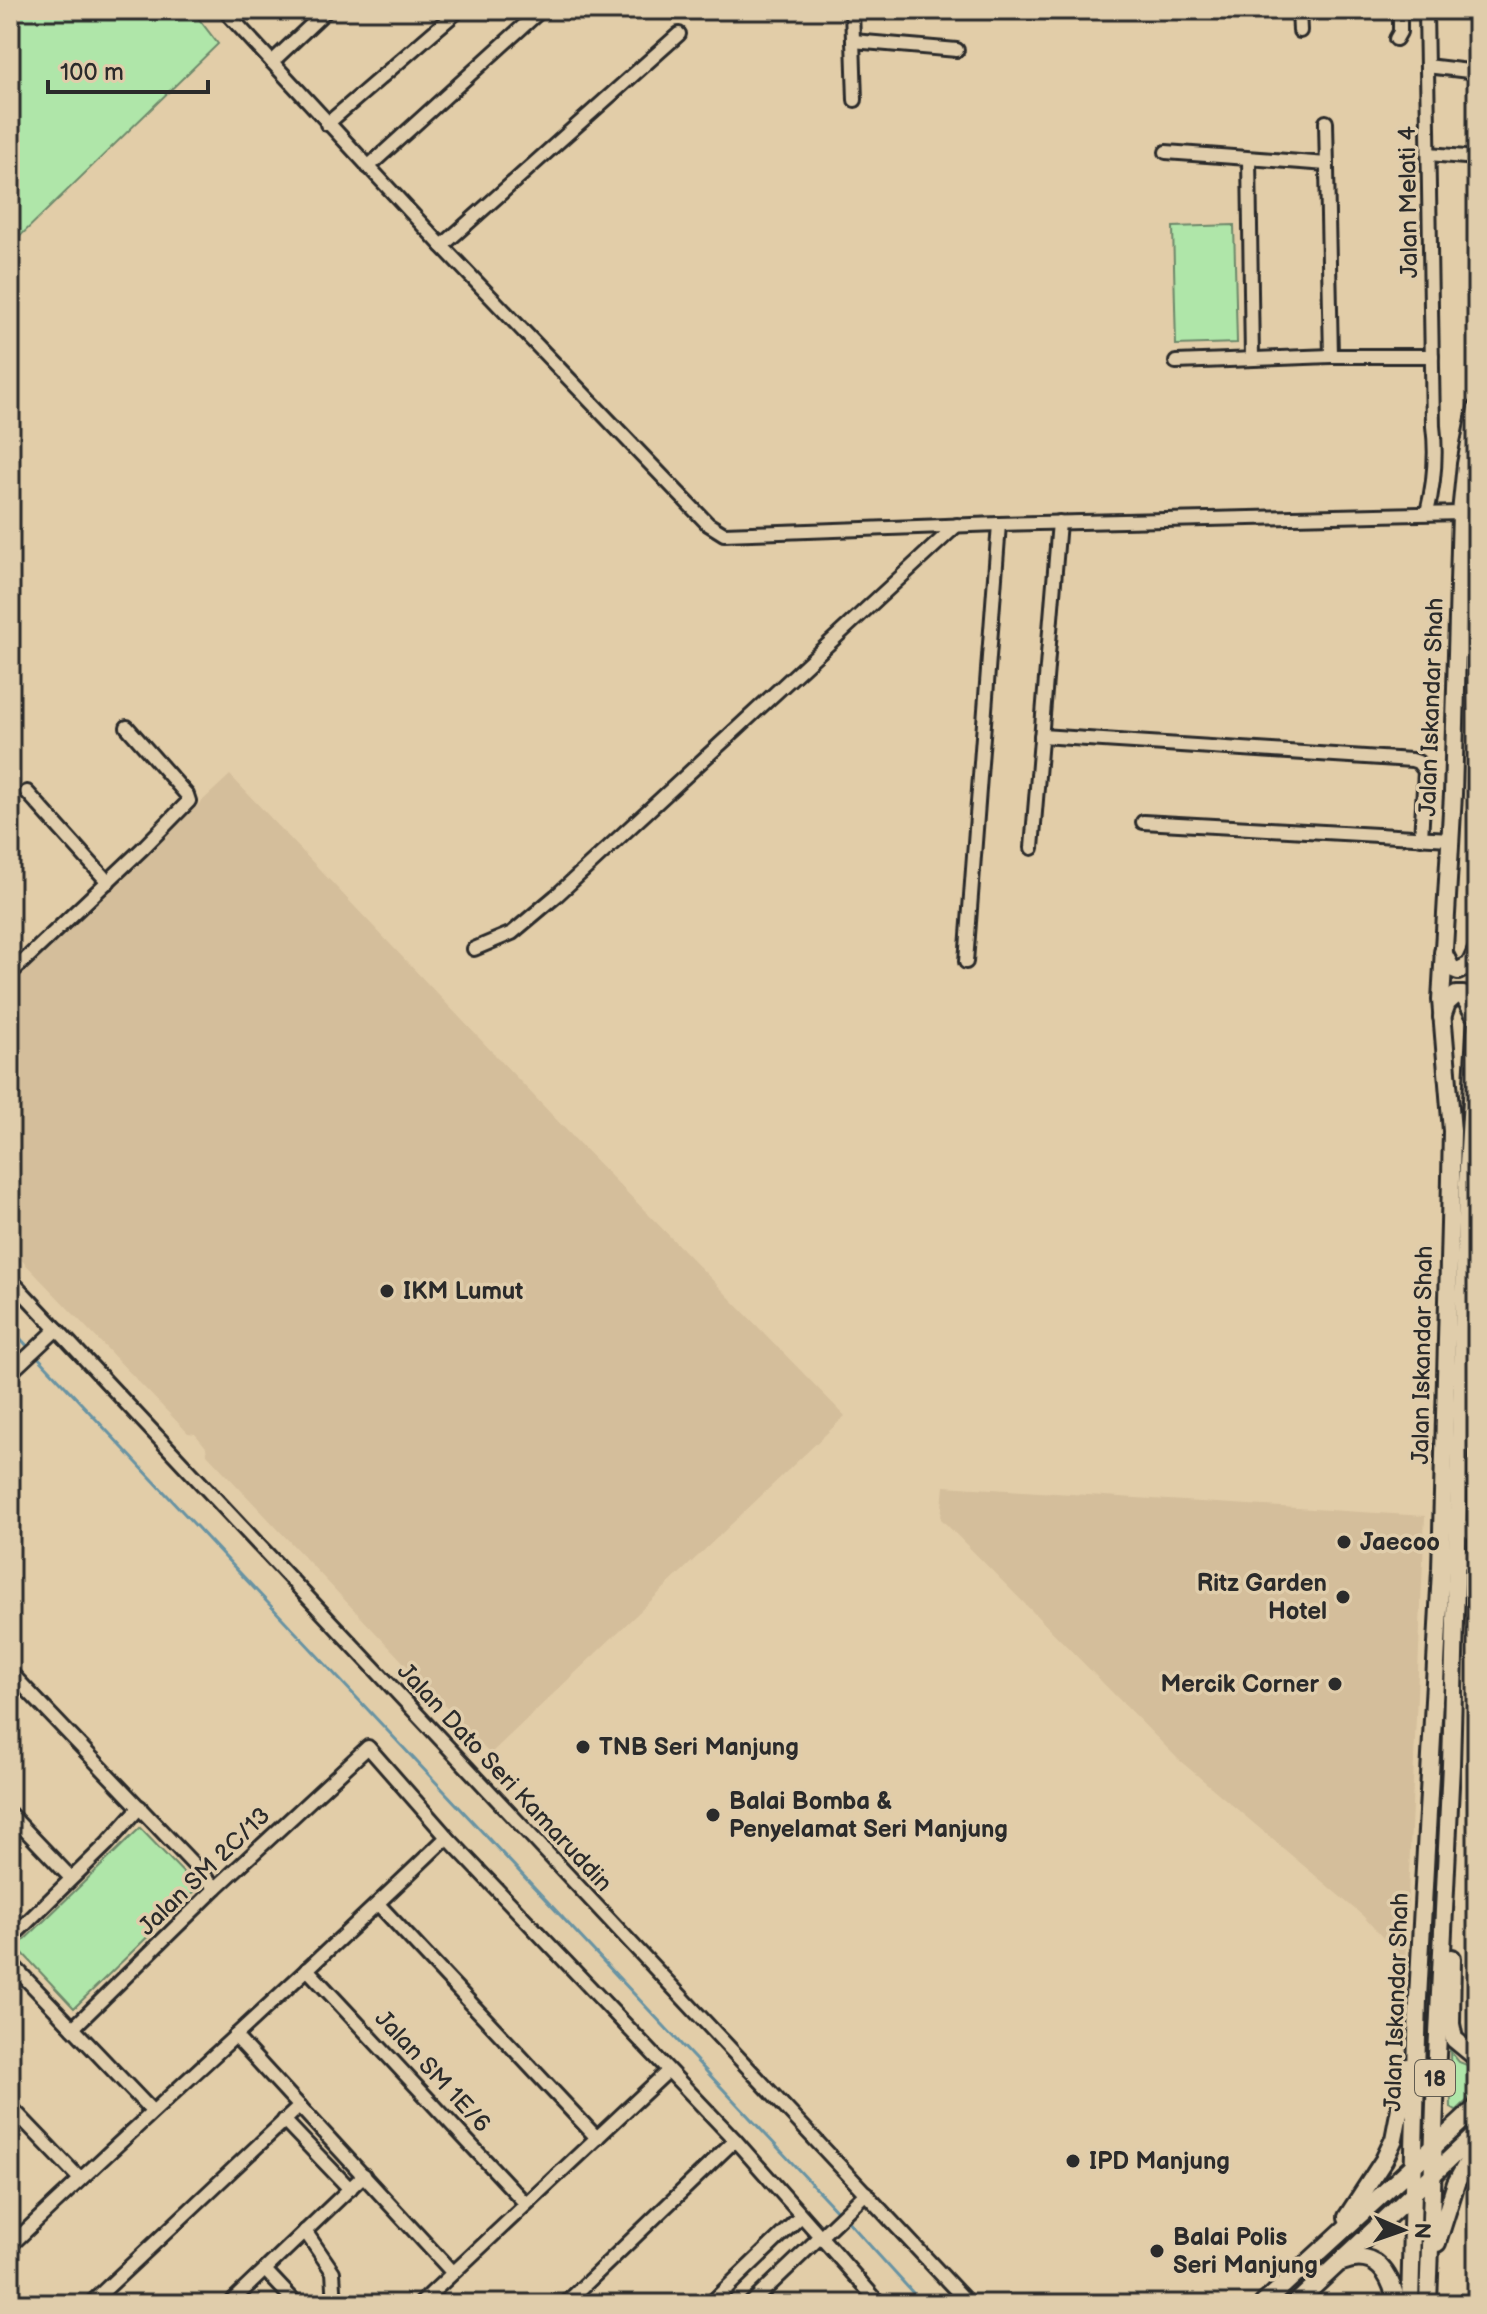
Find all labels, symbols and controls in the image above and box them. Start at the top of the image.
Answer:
scale bar [48,44,208,94]
text: 100 m [60,58,124,87]
street label: Jalan Melati 4 [1393,125,1424,278]
street label: Jalan Iskandar Shah [1413,597,1450,817]
street label: Jalan Iskandar Shah [1406,1245,1439,1465]
place label: IKM Lumut [403,1277,523,1306]
marker: IKM Lumut [378,1282,396,1300]
place label: Jaecoo [1360,1528,1440,1557]
marker: Jaecoo [1335,1533,1353,1551]
place label: Ritz Garden Hotel [1197,1569,1327,1626]
marker: Ritz Garden Hotel [1334,1588,1352,1606]
street label: Jalan Dato Seri Kamaruddin [391,1657,618,1898]
place label: Mercik Corner [1160,1670,1319,1699]
marker: Mercik Corner [1326,1675,1344,1693]
place label: TNB Seri Manjung [599,1733,799,1762]
marker: TNB Seri Manjung [574,1738,592,1756]
place label: Balai Bomba & Penyelamat Seri Manjung [729,1787,1008,1844]
street label: Jalan SM 2C/13 [132,1801,276,1941]
marker: Balai Bomba & Penyelamat Seri Manjung [704,1806,722,1824]
street label: Jalan Iskandar Shah [1378,1892,1415,2112]
street label: Jalan SM 1E/6 [369,2004,497,2138]
road number: 18 [1415,2060,1455,2096]
place label: IPD Manjung [1089,2147,1230,2176]
marker: IPD Manjung [1064,2152,1082,2170]
north arrow [1363,2190,1443,2270]
text: N [1408,2222,1435,2239]
place label: Balai Polis Seri Manjung [1173,2223,1318,2280]
marker: Balai Polis Seri Manjung [1148,2242,1166,2260]

